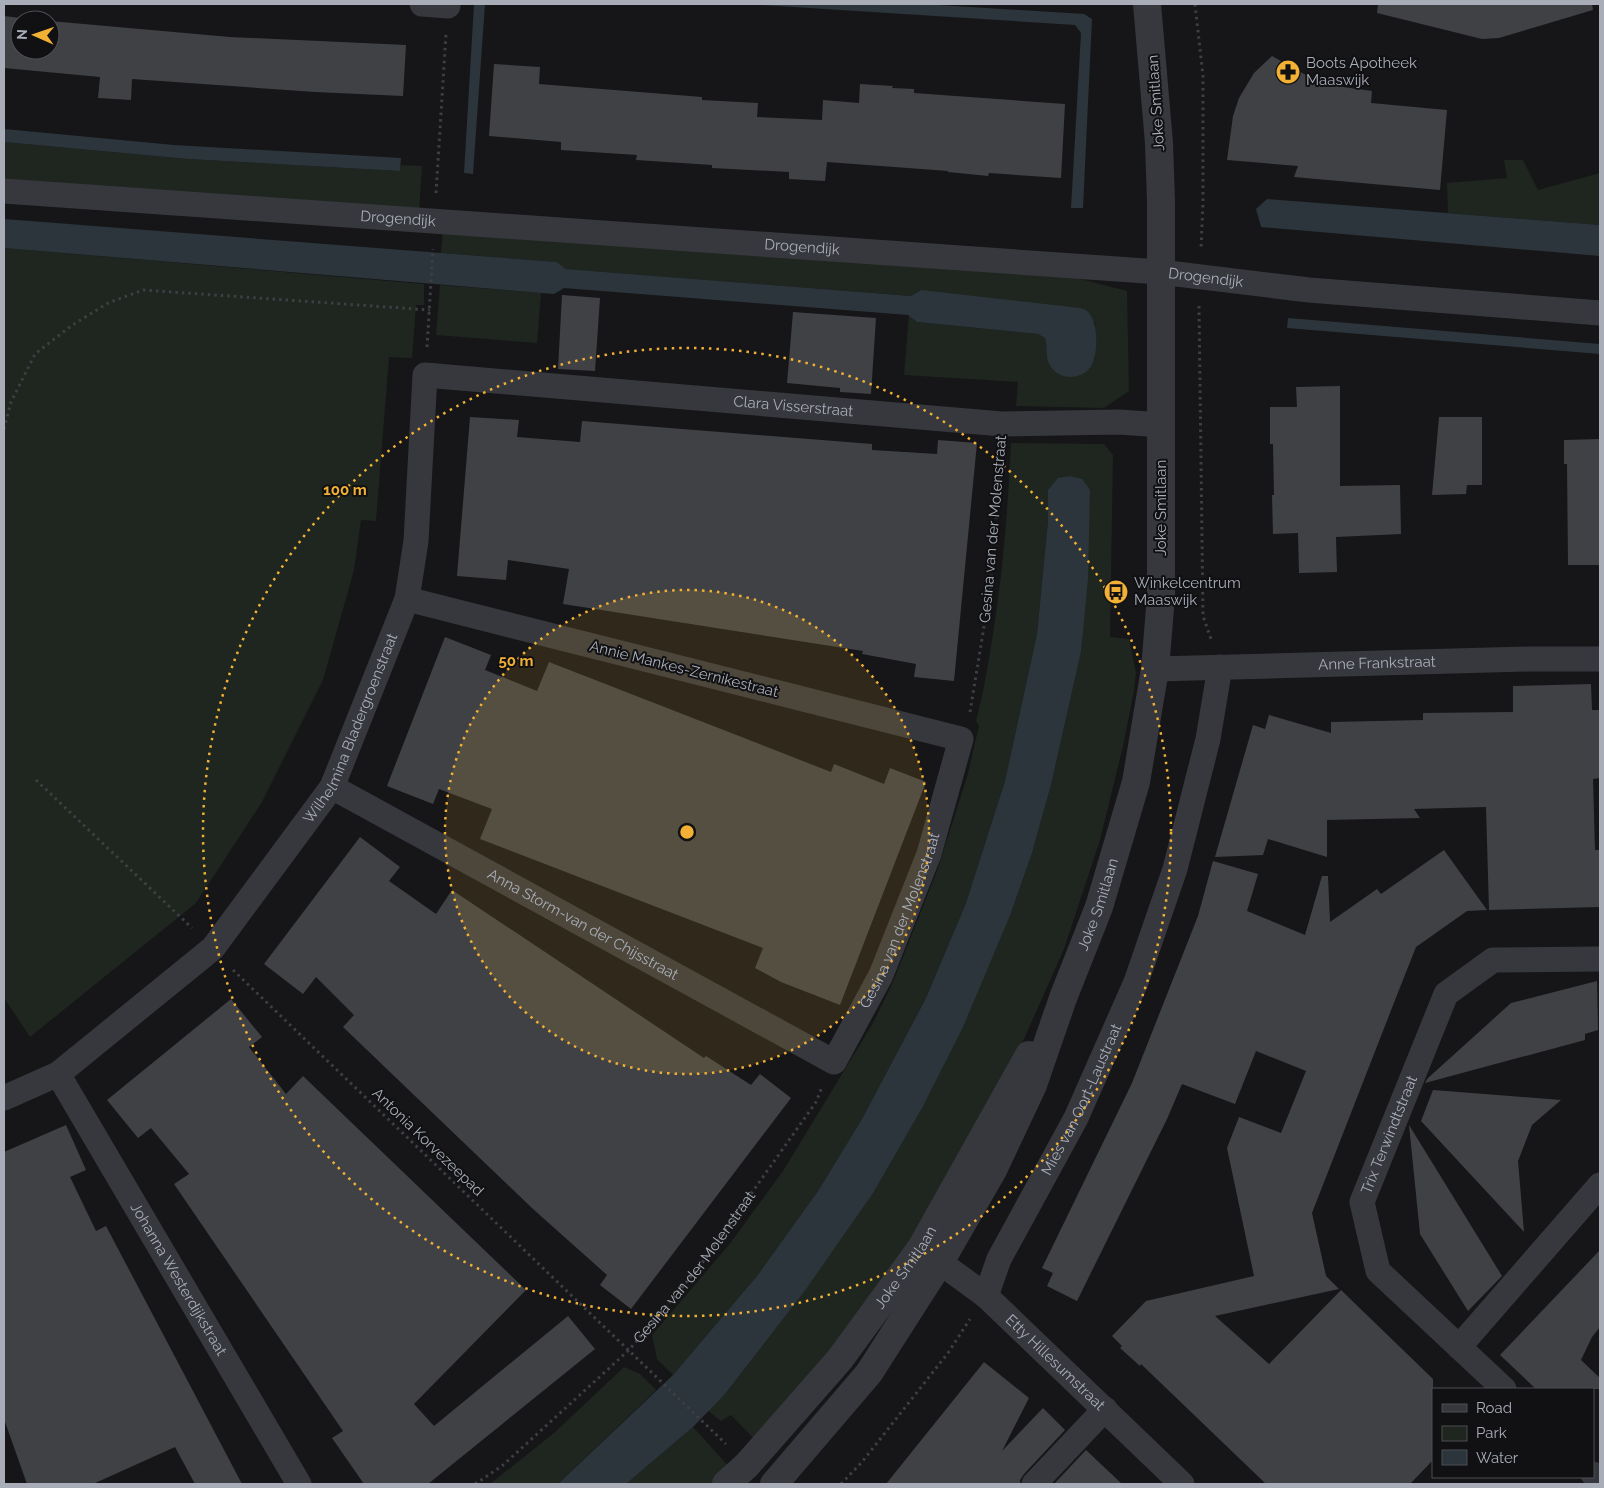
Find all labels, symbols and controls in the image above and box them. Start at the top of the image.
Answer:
north arrow [10,10,60,60]
text: N [14,29,30,40]
street label: Joke Smitlaan [1144,54,1168,152]
place label: Boots Apotheek Maaswijk [1306,54,1417,89]
pharmacy icon: Boots Apotheek Maaswijk [1275,59,1301,85]
street label: Drogendijk [360,207,436,230]
street label: Drogendijk [764,235,840,259]
street label: Drogendijk [1167,264,1244,291]
street label: Clara Visserstraat [733,392,854,420]
street label: Gesina van der Molenstraat [976,434,1010,624]
street label: Joke Smitlaan [1152,460,1170,556]
text: 100 m [323,481,367,499]
place label: Winkelcentrum Maaswijk [1134,574,1241,609]
bus stop icon: Winkelcentrum Maaswijk [1103,579,1129,605]
street label: Wilhelmina Bladergroenstraat [299,631,401,827]
street label: Annie Mankes-Zernikestraat [588,637,780,701]
text: 50 m [498,652,534,670]
street label: Anne Frankstraat [1318,653,1436,674]
centre of rings [678,823,696,841]
street label: Gesina van der Molenstraat [856,831,944,1011]
street label: Joke Smitlaan [1074,856,1122,953]
street label: Anna Storm-van der Chijsstraat [484,865,681,984]
street label: Mies van Oort-Laustraat [1037,1021,1125,1178]
street label: Trix Terwindtstraat [1357,1073,1421,1197]
street label: Antonia Korvezeepad [369,1084,487,1200]
street label: Gesina van der Molenstraat [629,1188,759,1347]
street label: Johanna Westerdijkstraat [127,1199,231,1359]
street label: Joke Smitlaan [871,1223,940,1312]
street label: Etty Hillesumstraat [1002,1311,1109,1414]
legend [1432,1388,1594,1478]
text: Road [1476,1399,1512,1417]
text: Park [1476,1424,1507,1442]
text: Water [1476,1449,1519,1467]

